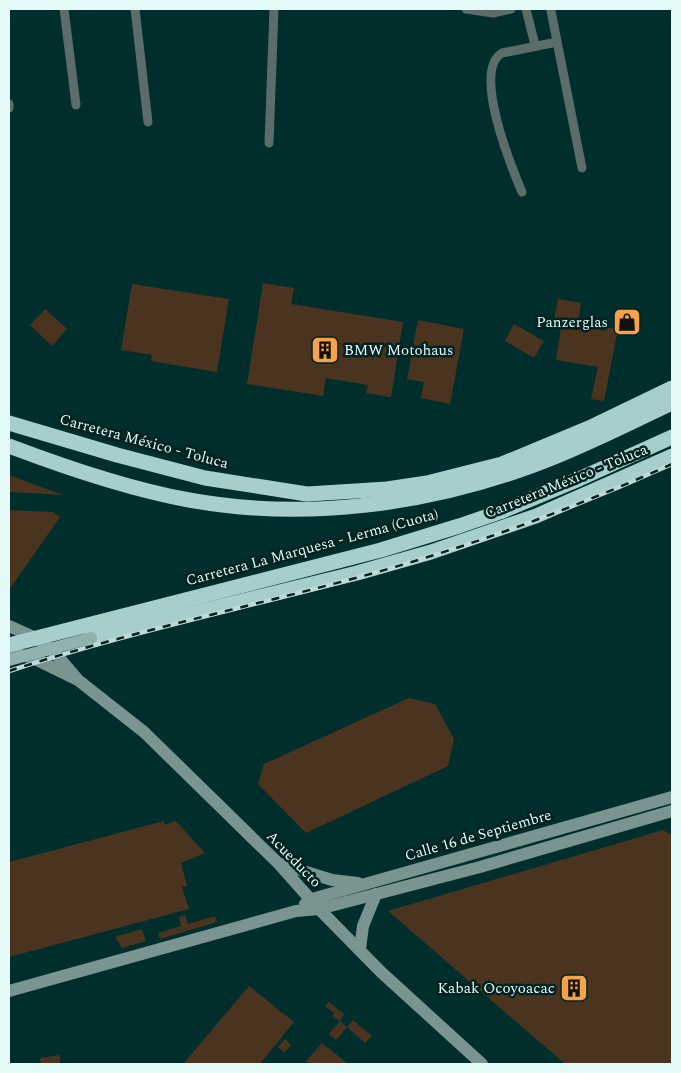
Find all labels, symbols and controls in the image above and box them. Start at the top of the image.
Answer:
shop icon: Panzerglas [612,307,642,337]
place label: Panzerglas [536,311,608,334]
building icon: BMW Motohaus [310,335,340,365]
place label: BMW Motohaus [344,339,454,362]
street label: Carretera México - Toluca [57,408,232,475]
street label: Carretera México - Toluca [481,438,652,525]
street label: Carretera La Marquesa - Lerma (Cuota) [183,503,441,592]
street label: Calle 16 de Septiembre [402,804,554,867]
street label: Acueducto [261,826,327,893]
building icon: Kabak Ocoyoacac [559,973,589,1003]
place label: Kabak Ocoyoacac [438,977,555,1000]

